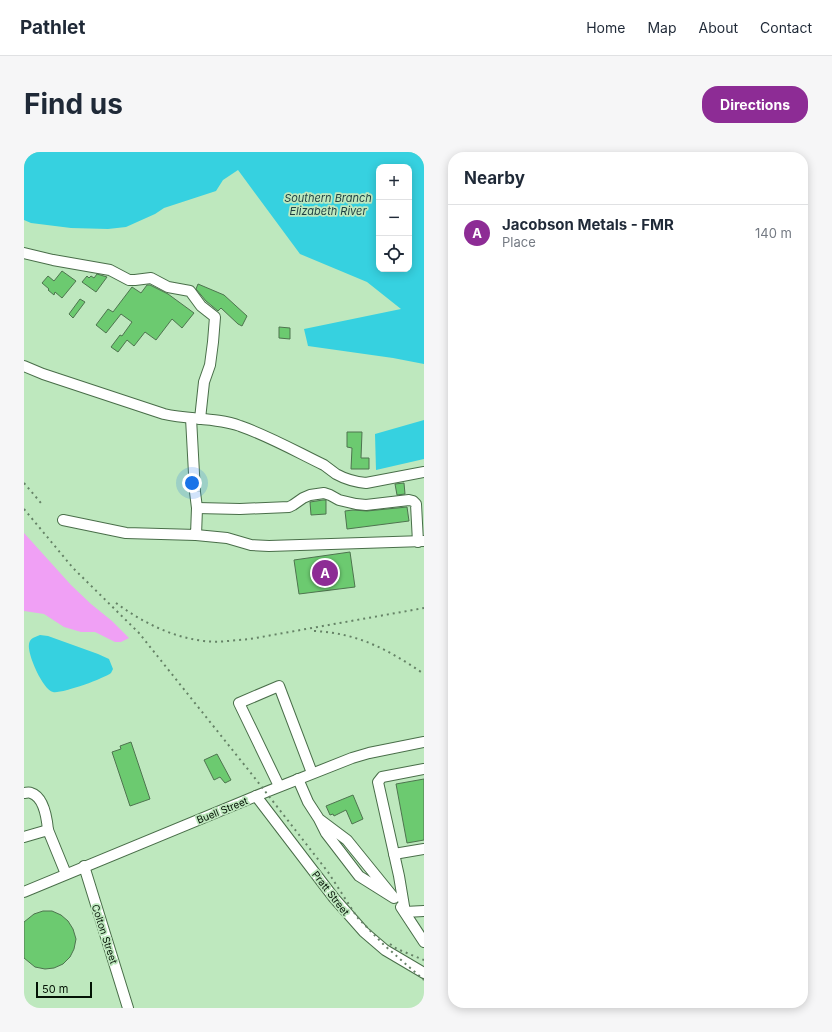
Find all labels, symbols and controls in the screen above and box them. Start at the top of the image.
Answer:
text: Pathlet [20,16,85,39]
text: Home [586,19,625,36]
text: Map [647,19,677,36]
text: About [699,19,738,36]
text: Contact [760,19,812,36]
button: Directions [702,86,808,123]
text: Find us [24,87,123,121]
map controls [376,164,412,272]
button: + [376,164,412,200]
text: Nearby [464,168,525,188]
water label: Southern Branch Elizabeth River [284,191,372,218]
button: − [376,200,412,236]
text: Jacobson Metals - FMR [502,215,674,234]
text: A [472,225,482,241]
text: 140 m [755,225,792,241]
text: Place [502,234,536,250]
button: locate [376,236,412,272]
your location [182,473,202,493]
pin: A [312,558,338,588]
street label: Buell Street [195,794,250,826]
street label: Pratt Street [310,868,353,918]
street label: Colton Street [90,903,121,966]
scale bar [36,980,92,999]
text: 50 m [42,982,68,996]

